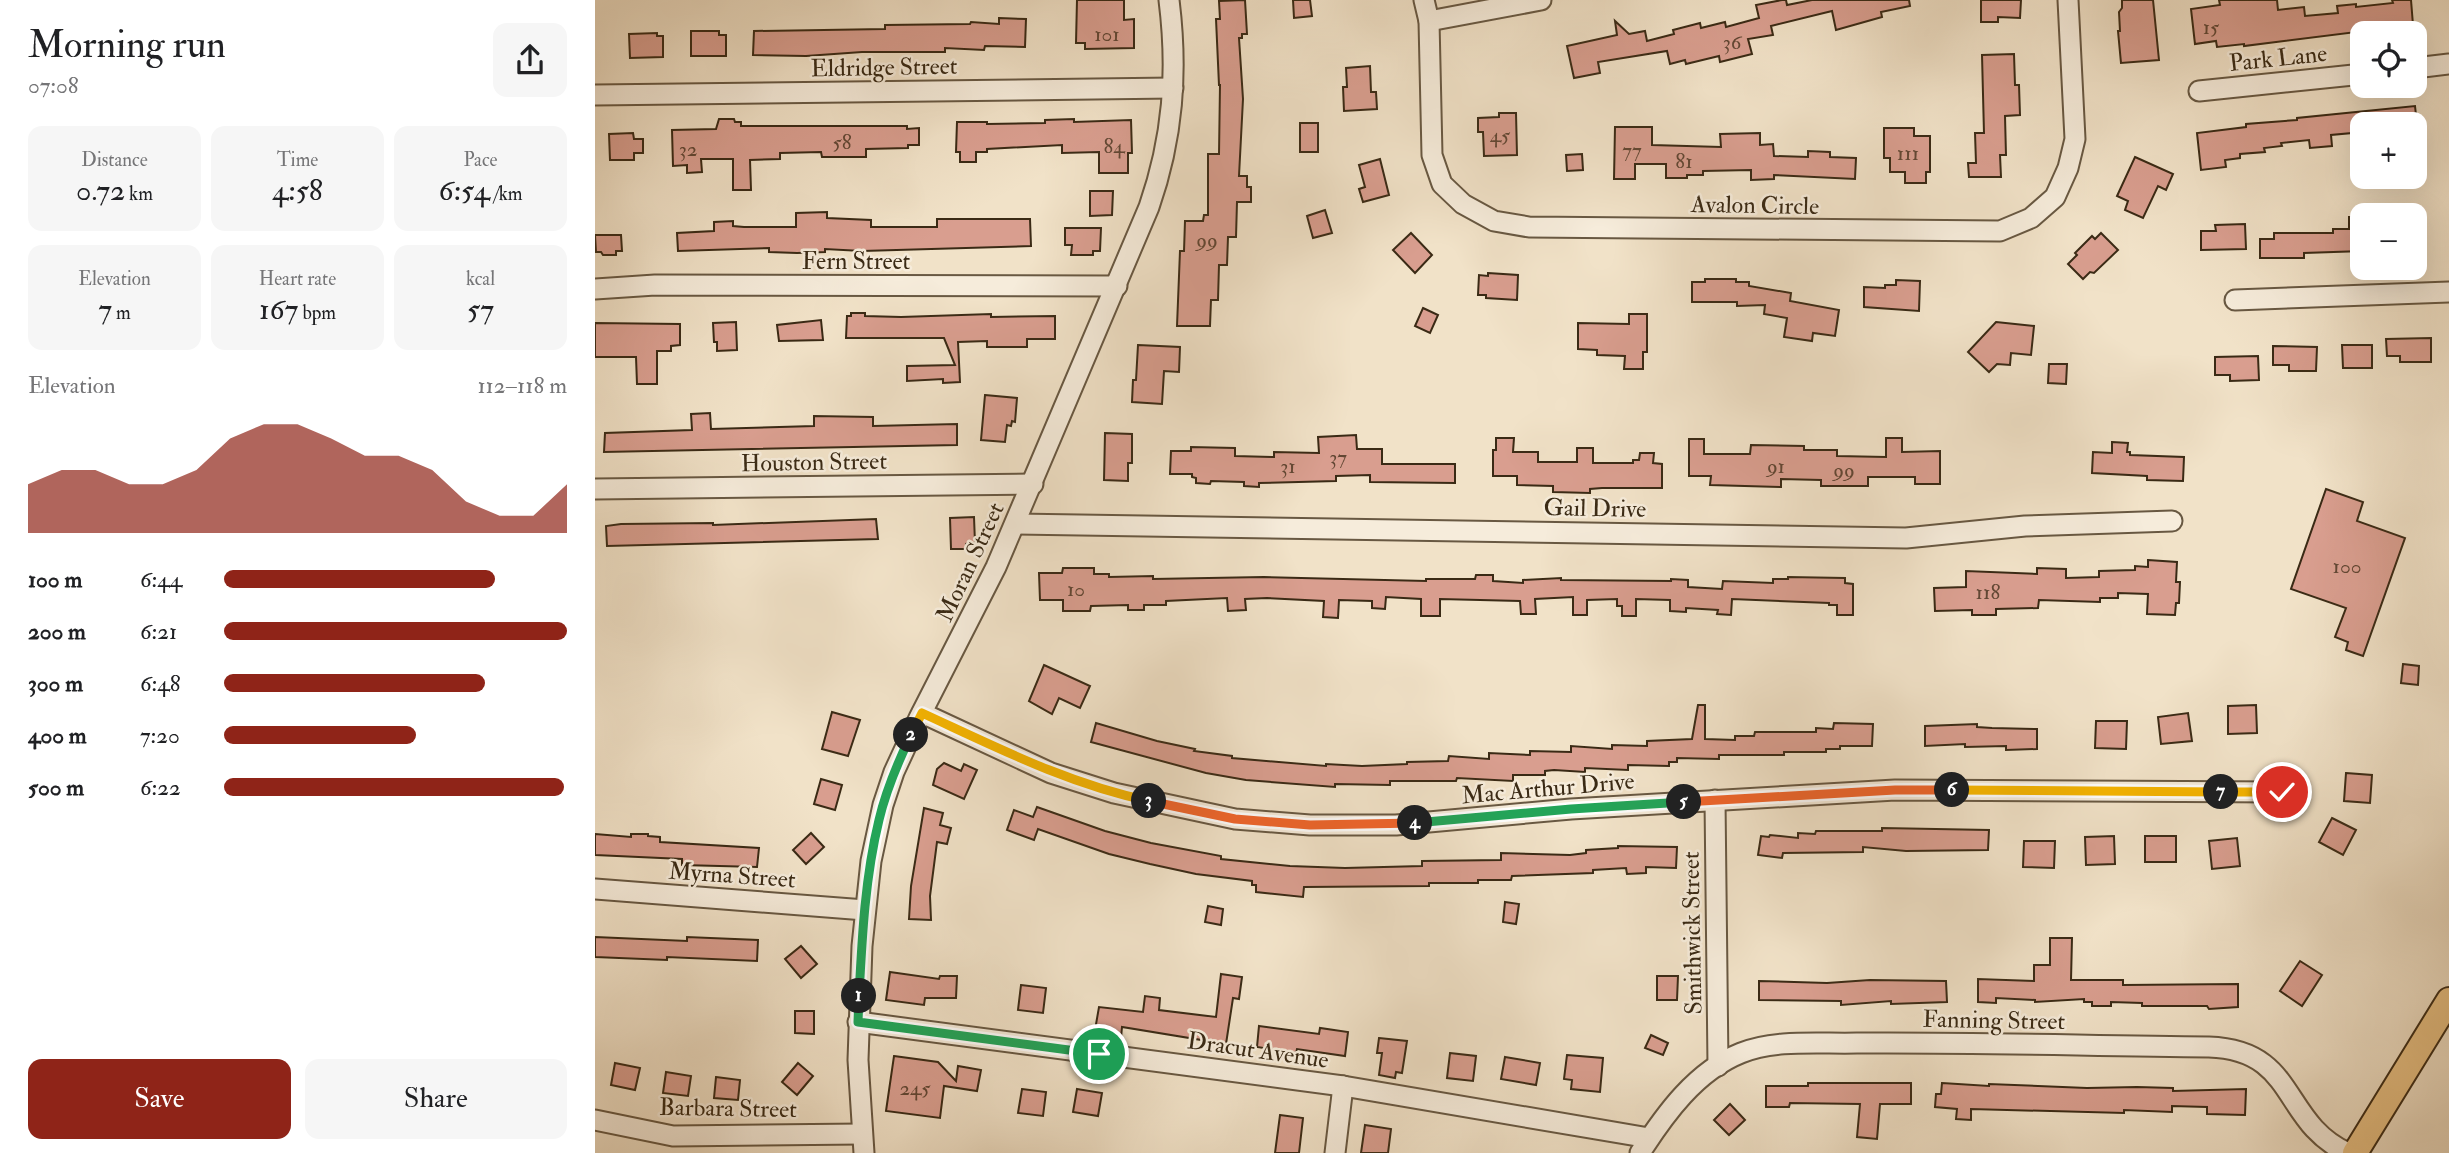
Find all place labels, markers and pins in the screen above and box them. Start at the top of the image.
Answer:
pin: 2 [893,718,929,752]
pin [2252,762,2312,822]
pin: 6 [1935,772,1969,808]
pin: 7 [2203,774,2239,810]
pin: 3 [1131,784,1167,818]
pin: 5 [1667,784,1701,820]
pin: 4 [1397,806,1433,840]
pin: 1 [841,978,877,1014]
pin [1069,1024,1129,1084]

